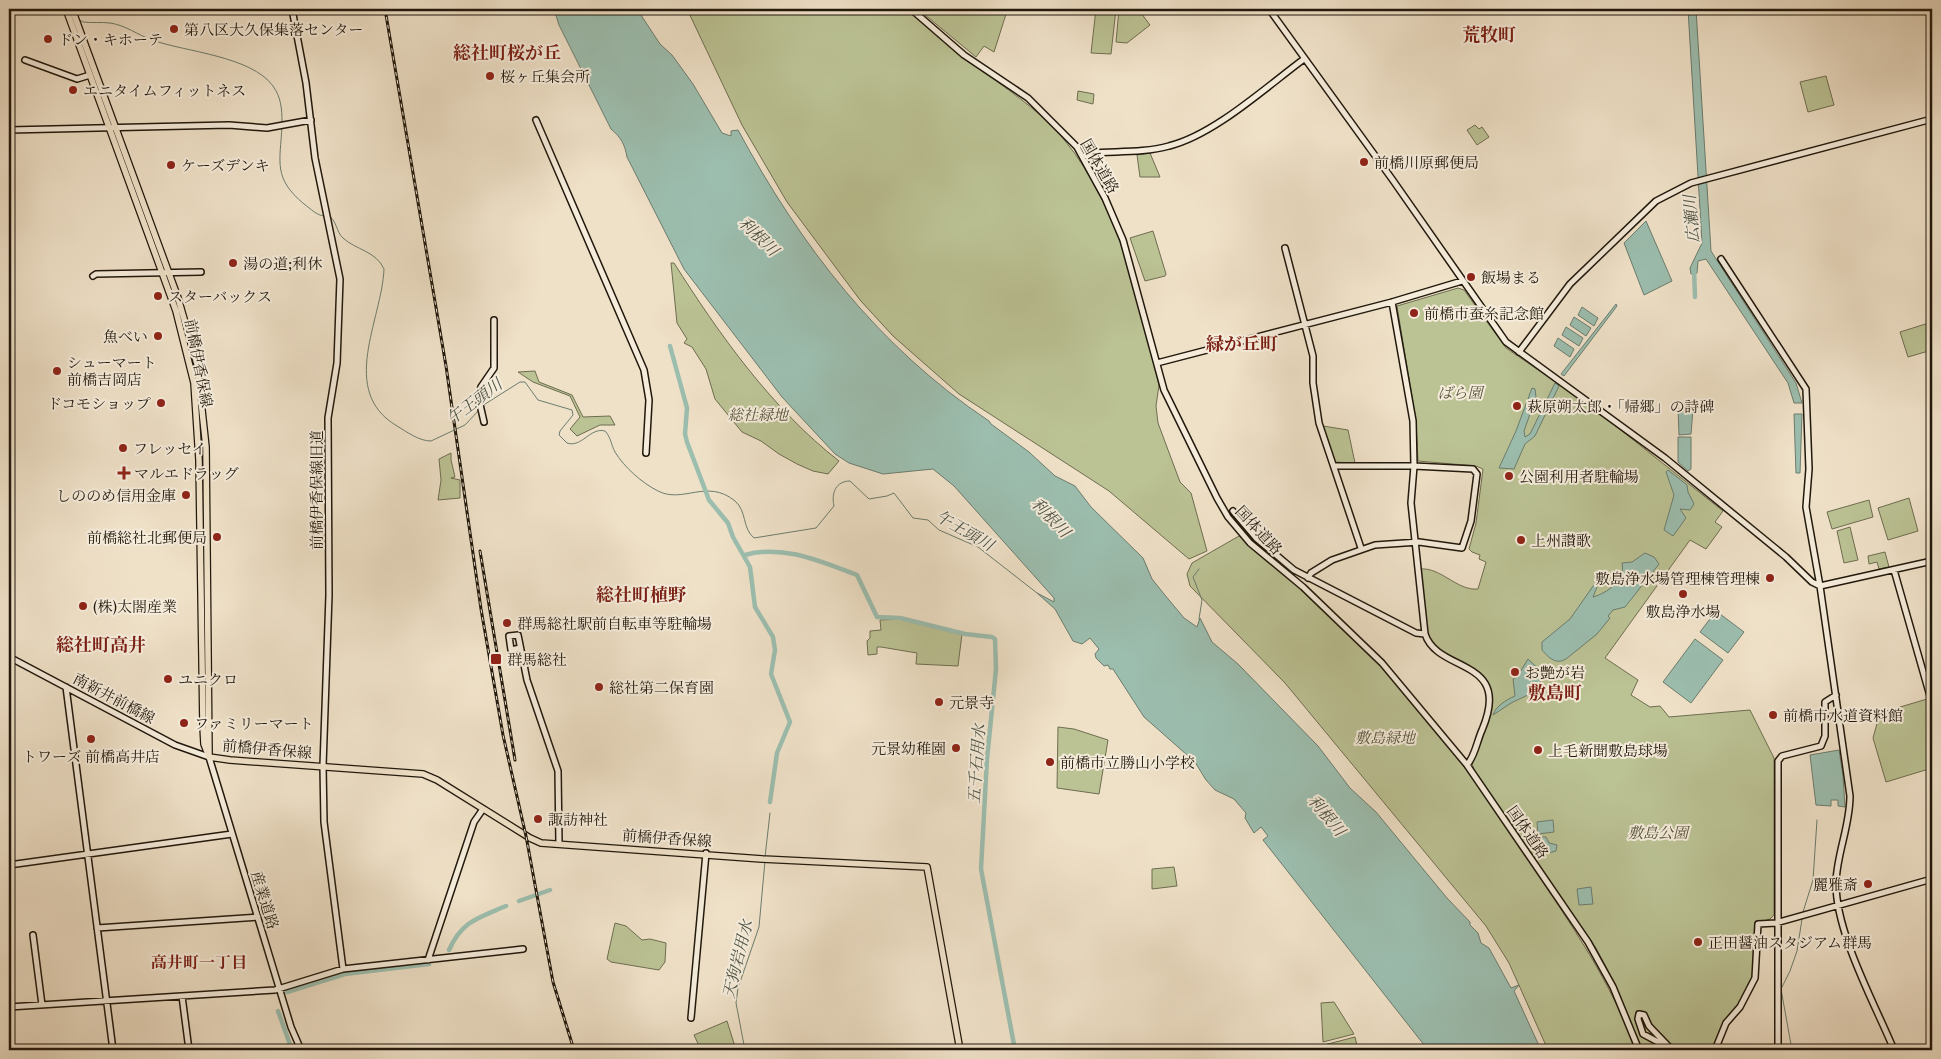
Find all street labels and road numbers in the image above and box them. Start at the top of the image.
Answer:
street label: 国体道路 [1077,135,1123,197]
street label: 前橋伊香保線 [181,317,217,409]
street label: 前橋伊香保線旧道 [307,430,326,550]
street label: 国体道路 [1232,502,1286,558]
street label: 南新井前橋線 [70,668,158,728]
street label: 前橋伊香保線 [221,736,313,762]
street label: 国体道路 [1503,802,1553,862]
street label: 前橋伊香保線 [621,825,713,851]
street label: 産業道路 [247,869,283,931]

